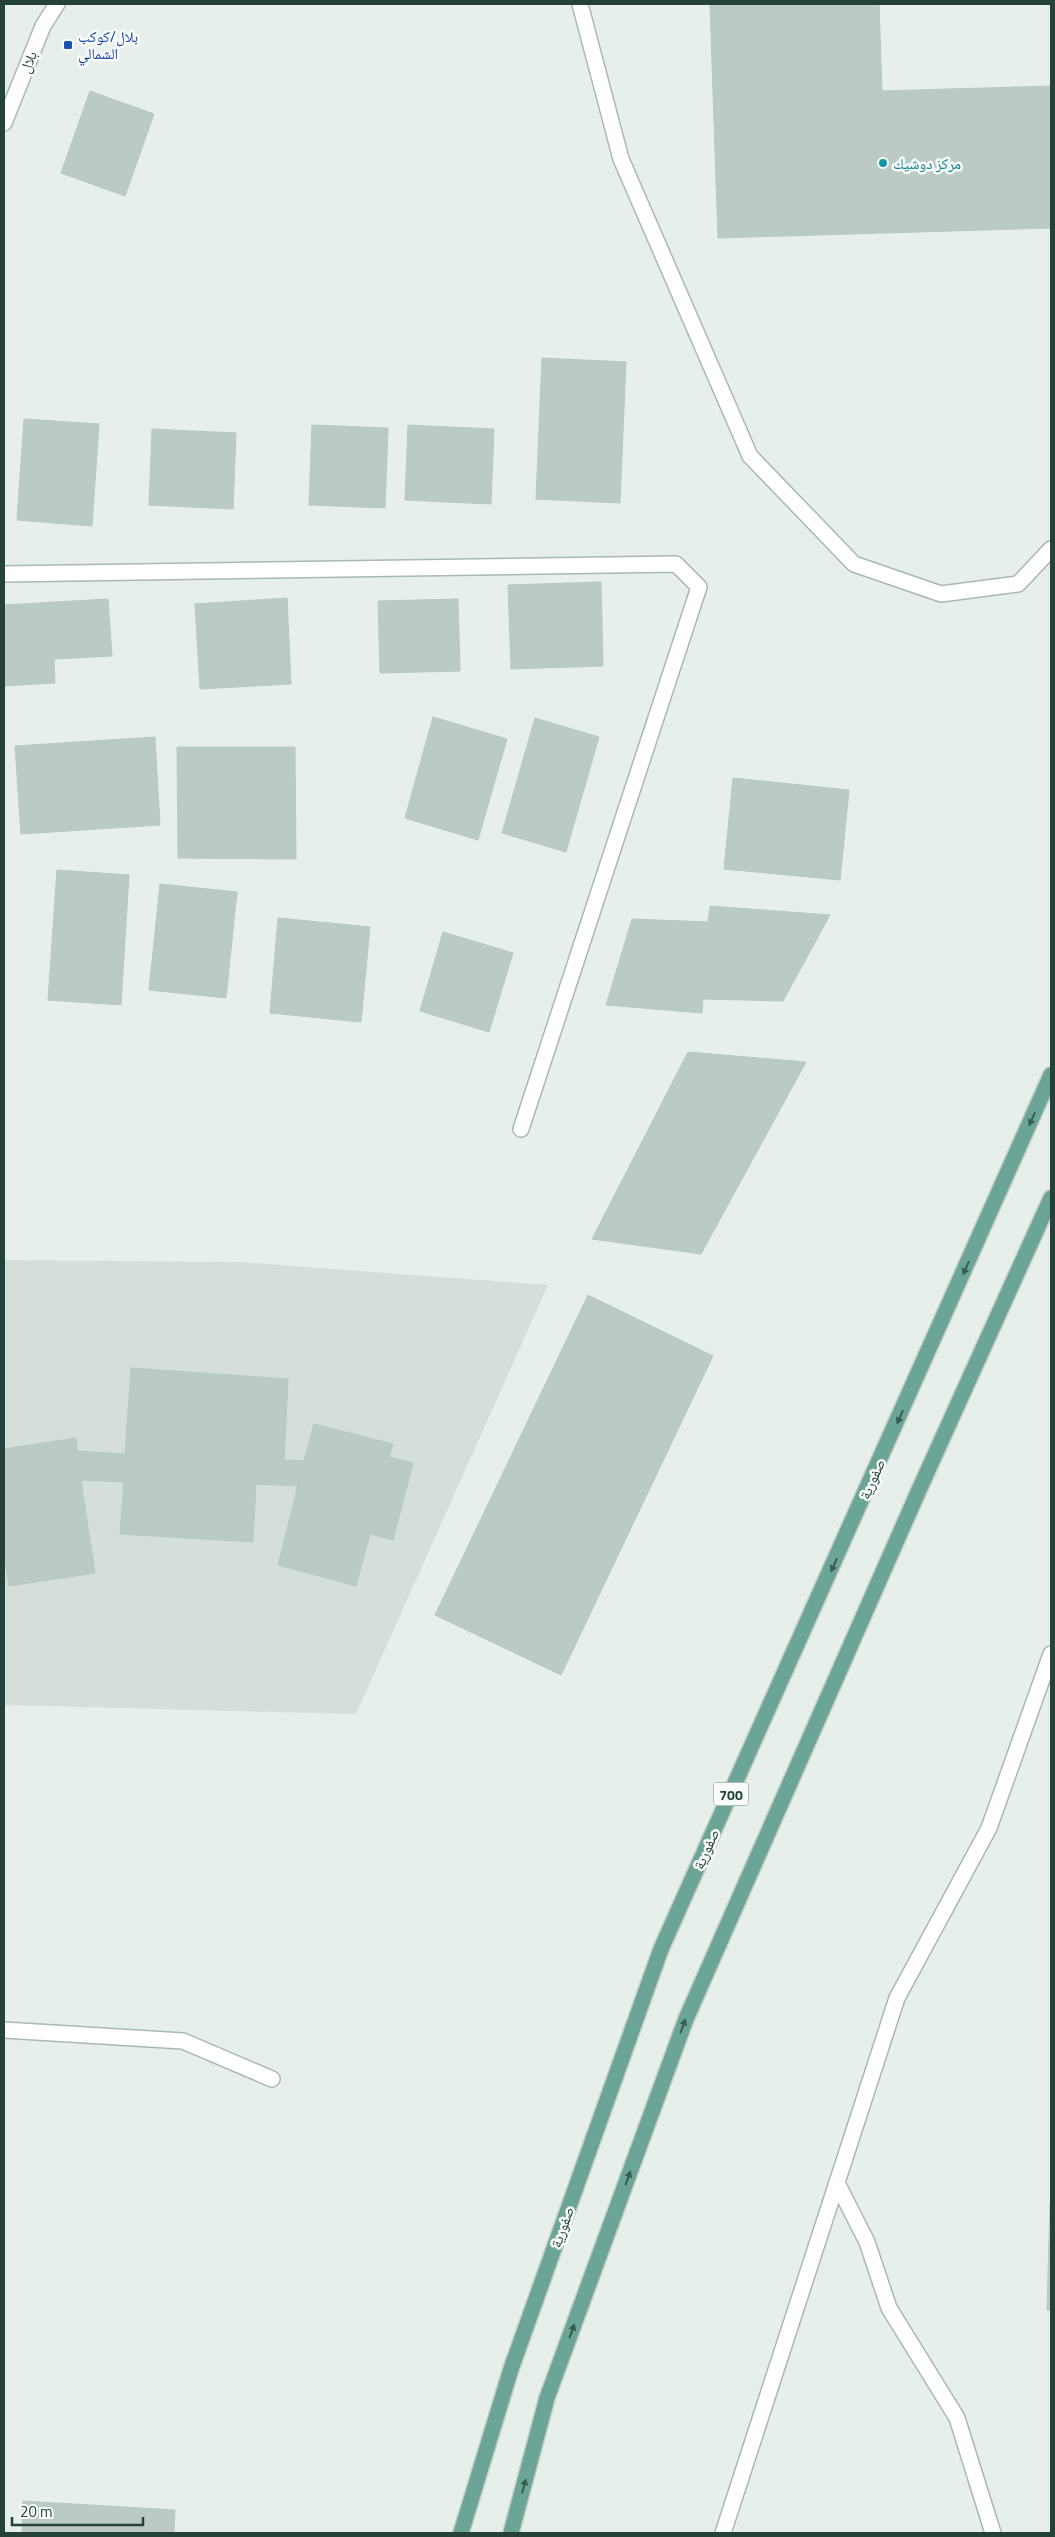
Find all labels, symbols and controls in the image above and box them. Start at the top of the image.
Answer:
place label: بلال/كوكب الشمالي [78,25,138,65]
marker: بلال/كوكب الشمالي [62,39,74,51]
street label: بلال [13,47,43,77]
place label: مركز دوشيك [893,152,961,175]
marker: مركز دوشيك [877,157,889,169]
one-way arrow [1027,1112,1035,1126]
one-way arrow [961,1261,969,1275]
one-way arrow [896,1410,904,1424]
street label: صفورية [853,1455,891,1503]
one-way arrow [829,1558,837,1572]
road number: 700 [714,1782,748,1806]
street label: صفورية [687,1825,725,1873]
one-way arrow [680,2018,687,2033]
one-way arrow [625,2171,632,2186]
street label: صفورية [544,2203,580,2251]
one-way arrow [568,2323,576,2338]
one-way arrow [520,2479,528,2494]
scale bar [12,2494,144,2526]
text: 20 m [20,2500,53,2523]

